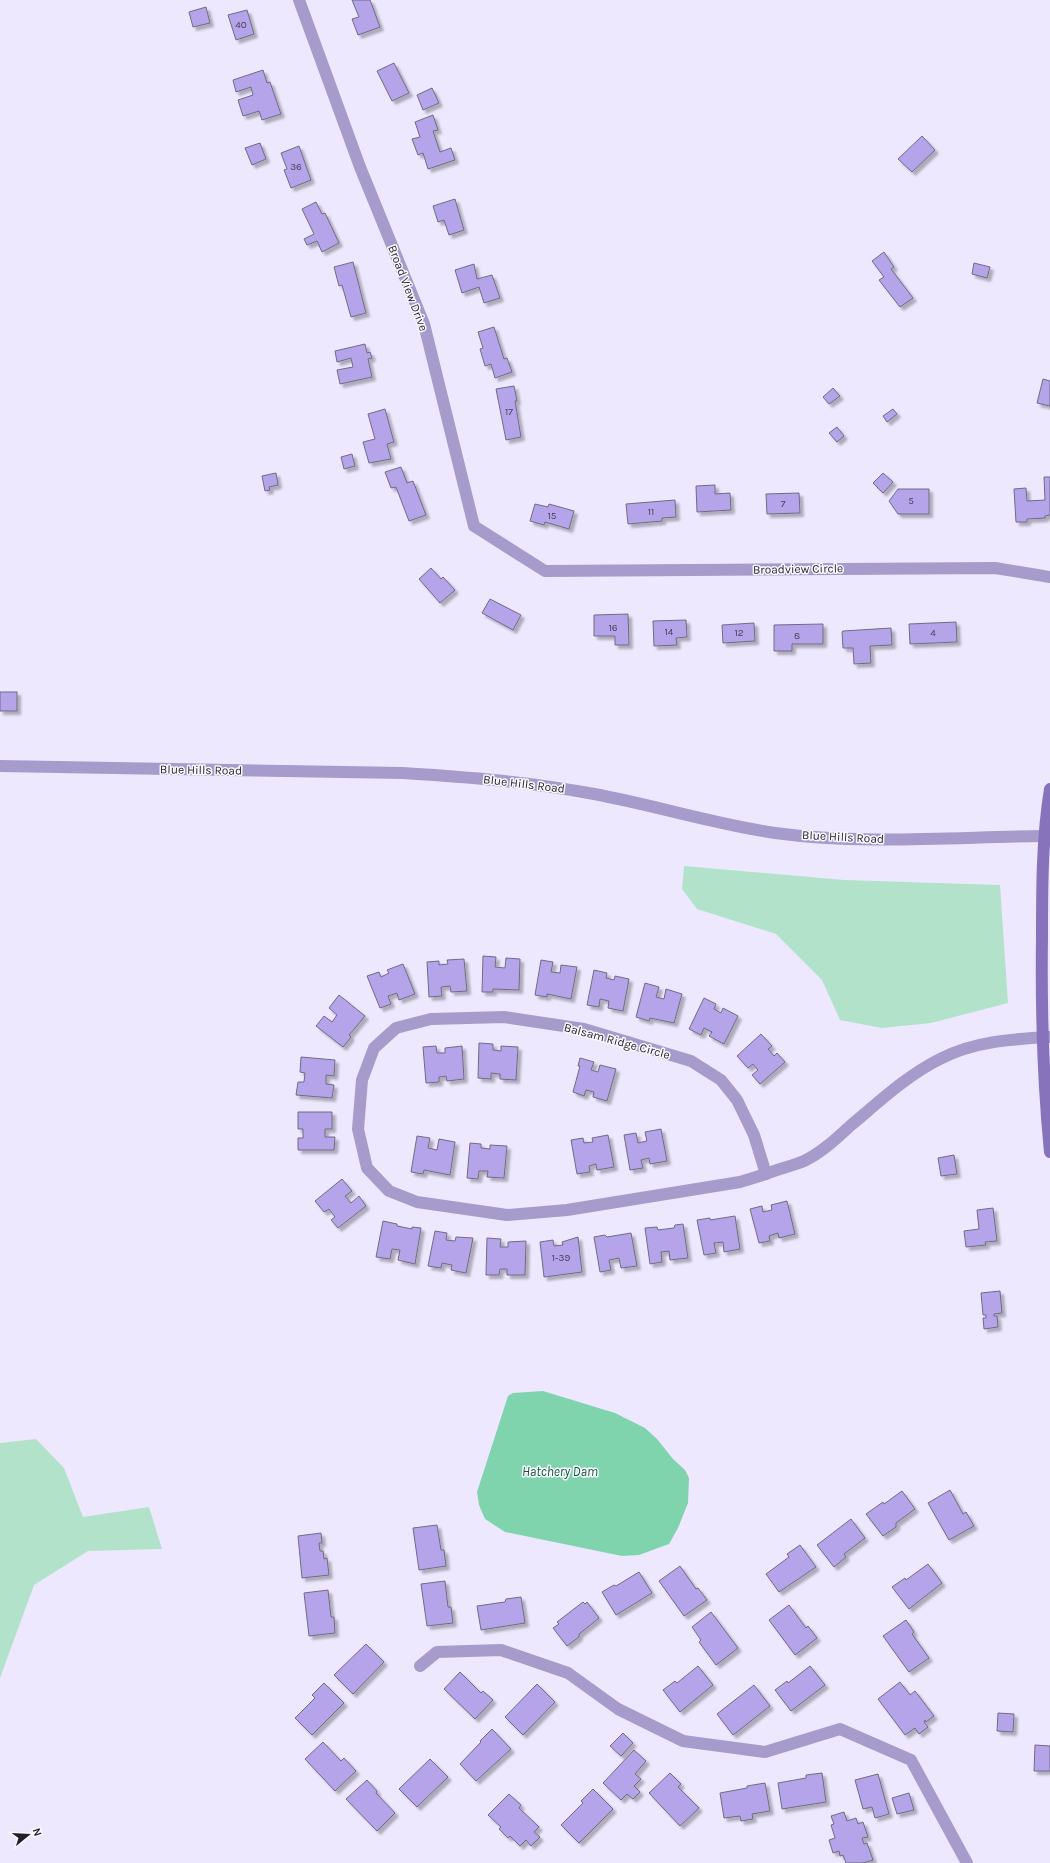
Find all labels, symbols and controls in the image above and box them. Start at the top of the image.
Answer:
house number: 40 [235,19,247,31]
house number: 36 [290,161,302,173]
street label: Broad View Drive [385,243,431,333]
house number: 17 [505,406,513,418]
house number: 5 [908,495,914,507]
house number: 7 [781,498,786,510]
house number: 11 [648,506,654,518]
house number: 15 [548,510,557,522]
street label: Broadview Circle [753,561,843,577]
house number: 16 [608,622,618,634]
house number: 14 [665,626,674,638]
house number: 12 [734,627,744,639]
house number: 4 [930,627,936,639]
house number: 8 [794,630,800,642]
street label: Blue Hills Road [160,762,242,778]
street label: Blue Hills Road [482,772,566,796]
street label: Blue Hills Road [802,828,884,846]
street label: Balsam Ridge Circle [562,1020,672,1062]
house number: 1-39 [552,1252,570,1264]
water label: Hatchery Dam [522,1464,598,1479]
north arrow [8,1815,48,1855]
text: N [30,1826,44,1838]

